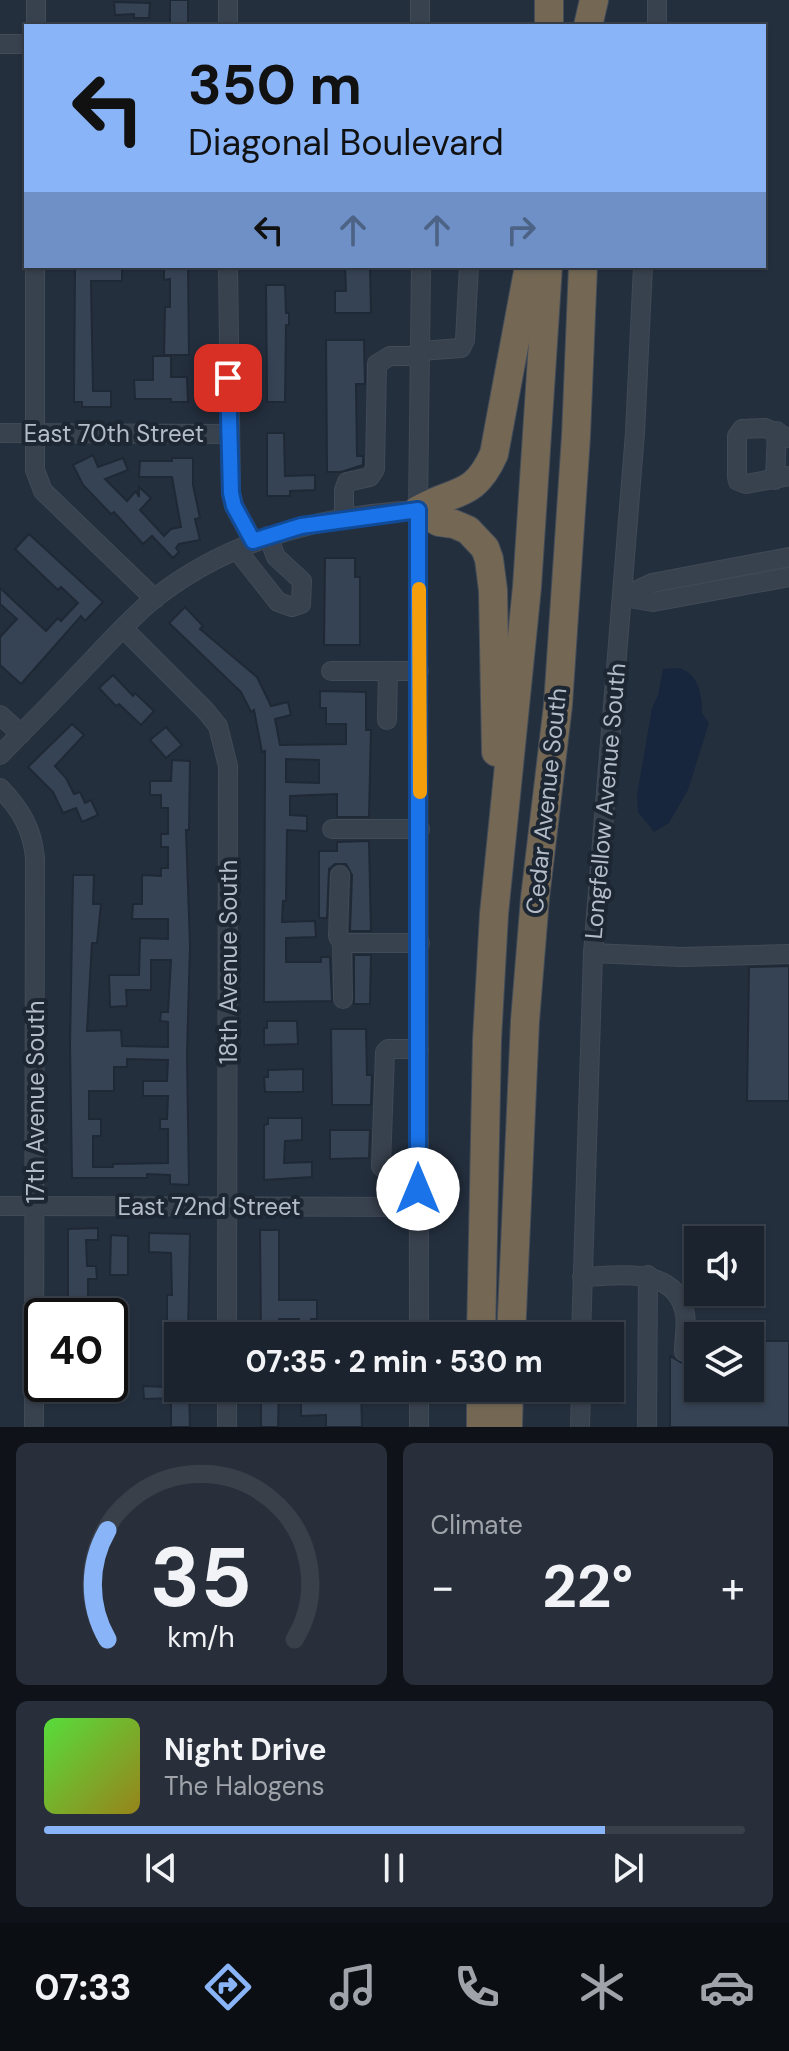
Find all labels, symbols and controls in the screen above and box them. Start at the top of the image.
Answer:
text: 350 m [188,48,362,121]
icon: left [56,56,160,160]
text: Diagonal Boulevard [188,119,504,166]
icon: left [247,208,291,252]
icon: ahead [331,208,375,252]
icon: ahead [415,208,459,252]
icon: right [499,208,543,252]
pin [194,344,262,412]
icon: arrive [206,356,250,400]
street label: East 70th Street [24,418,204,449]
street label: Longfellow Avenue South [577,662,633,940]
street label: Cedar Avenue South [519,686,573,916]
street label: 18th Avenue South [213,860,244,1064]
street label: 17th Avenue South [20,1001,51,1203]
position arrow [376,1147,460,1231]
street label: East 72nd Street [117,1191,301,1222]
map controls [684,1226,764,1402]
button: sound [684,1226,764,1306]
speed limit sign: 40 [24,1298,128,1402]
button: layers [684,1322,764,1402]
text: 07:35 · 2 min · 530 m [245,1342,543,1381]
text: Climate [431,1508,523,1542]
text: 35 [150,1523,252,1632]
text: 22° [542,1547,633,1626]
text: − [431,1558,455,1616]
text: + [721,1558,745,1616]
text: km/h [167,1619,235,1656]
text: Night Drive [164,1730,327,1769]
text: The Halogens [164,1769,324,1803]
icon: previous [139,1846,183,1890]
icon: pause [372,1846,416,1890]
icon: next [606,1846,650,1890]
icon: directions [200,1959,256,2015]
icon: music [325,1959,381,2015]
icon: phone [449,1959,505,2015]
icon: climate [574,1959,630,2015]
icon: car [699,1959,755,2015]
text: 07:33 [34,1964,131,2011]

